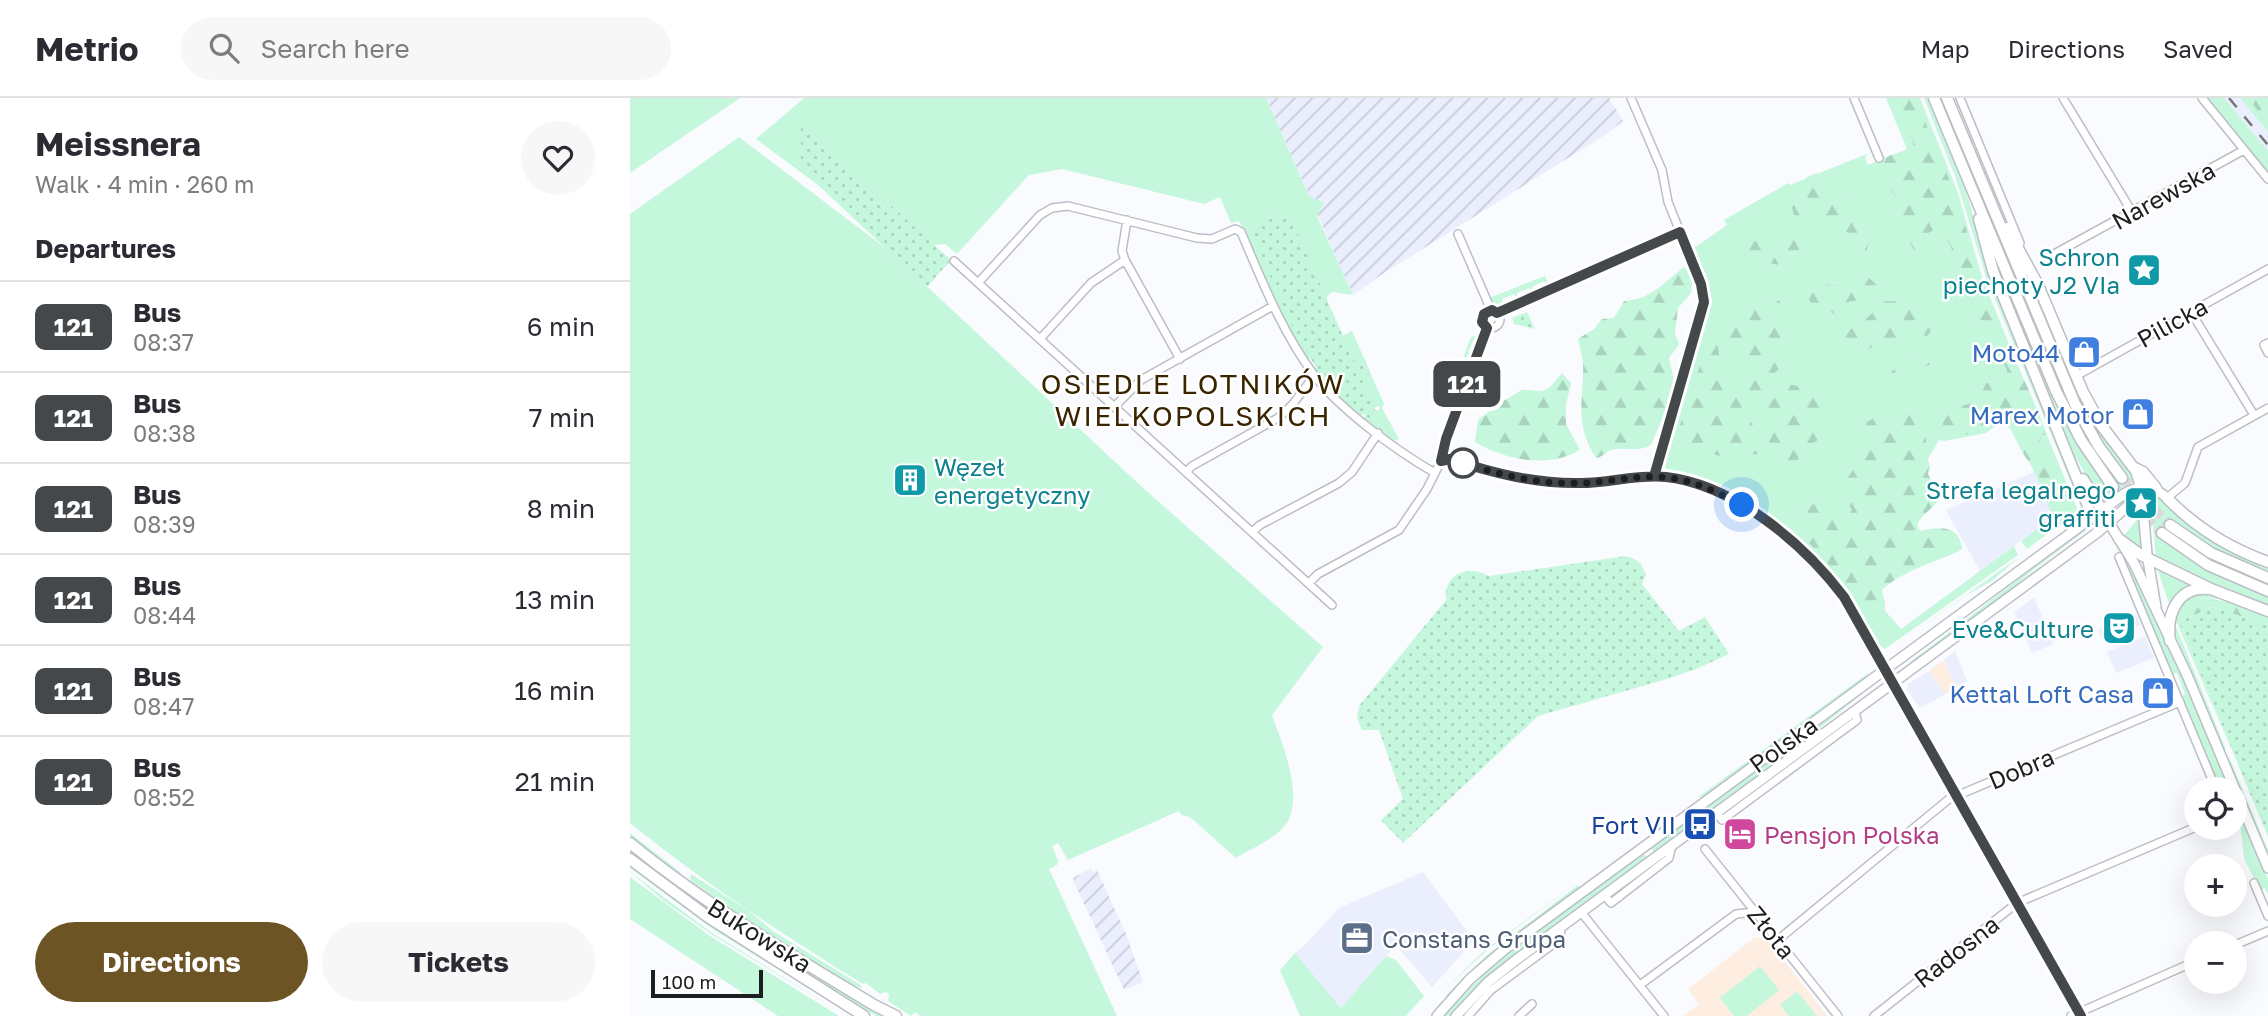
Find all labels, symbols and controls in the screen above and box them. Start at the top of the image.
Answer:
search box [181,17,671,80]
text: Metrio [35,29,139,68]
icon: search [205,29,243,67]
text: Search here [261,33,410,64]
text: Map [1921,34,1970,63]
text: Directions [2008,34,2125,63]
text: Saved [2163,34,2233,63]
button: heart [521,121,595,195]
text: Meissnera [35,124,201,163]
street label: Narewska [2106,155,2220,235]
text: Walk · 4 min · 260 m [35,170,254,198]
text: Departures [35,233,176,264]
place label: Schron piechoty J2 VIa [1943,242,2120,299]
place icon: Schron piechoty J2 VIa [2125,251,2163,289]
street label: Pilicka [2132,291,2212,353]
text: Bus [133,297,181,328]
text: 6 min [527,311,595,342]
text: 121 [54,312,93,341]
text: 08:37 [133,328,194,356]
shop icon: Moto44 [2065,333,2103,371]
place label: Moto44 [1972,338,2060,367]
line badge: 121 [1427,361,1507,407]
district label: OSIEDLE LOTNIKÓW WIELKOPOLSKICH [1041,367,1345,432]
text: 121 [1447,369,1487,398]
text: Bus [133,388,181,419]
shop icon: Marex Motor [2119,395,2157,433]
place label: Marex Motor [1970,400,2114,429]
text: 7 min [529,402,595,433]
text: 121 [54,403,93,432]
text: 08:38 [133,419,196,447]
unlabelled marker [1448,448,1478,478]
place label: Węzeł energetyczny [934,452,1090,509]
building icon: Węzeł energetyczny [891,461,929,499]
place label: Strefa legalnego graffiti [1926,475,2116,532]
text: Bus [133,479,181,510]
place icon: Strefa legalnego graffiti [2122,484,2160,522]
your location [1724,487,1759,522]
text: 8 min [527,493,595,524]
text: 121 [54,494,93,523]
text: 08:39 [133,510,196,538]
text: Bus [133,570,181,601]
text: 13 min [515,584,595,615]
text: 121 [54,585,93,614]
text: 08:44 [133,601,196,629]
theatre icon: Eve&Culture [2100,609,2138,647]
place label: Eve&Culture [1951,614,2094,643]
text: Bus [133,661,181,692]
shop icon: Kettal Loft Casa [2139,674,2177,712]
text: 16 min [514,675,595,706]
text: 121 [54,676,93,705]
place label: Kettal Loft Casa [1949,679,2134,708]
text: 08:47 [133,692,194,720]
street label: Polska [1743,710,1823,778]
street label: Dobra [1984,741,2058,795]
text: Bus [133,752,181,783]
text: 21 min [515,766,595,797]
text: 121 [54,767,93,796]
map controls [2184,777,2247,994]
button: locate [2184,777,2247,840]
text: 08:52 [133,783,195,811]
bus stop icon: Fort VII [1681,805,1719,843]
place label: Fort VII [1591,810,1676,839]
hotel icon: Pensjon Polska [1721,815,1759,853]
place label: Pensjon Polska [1764,820,1940,849]
button: + [2184,854,2247,917]
street label: Bukowska [703,892,817,978]
street label: Złota [1742,900,1802,964]
street label: Radosna [1908,909,2004,993]
office icon: Constans Grupa [1338,919,1376,957]
button: Directions [35,922,308,1002]
button: Tickets [322,922,595,1002]
place label: Constans Grupa [1382,924,1566,953]
button: − [2184,931,2247,994]
scale bar [651,967,763,999]
text: 100 m [662,970,716,993]

